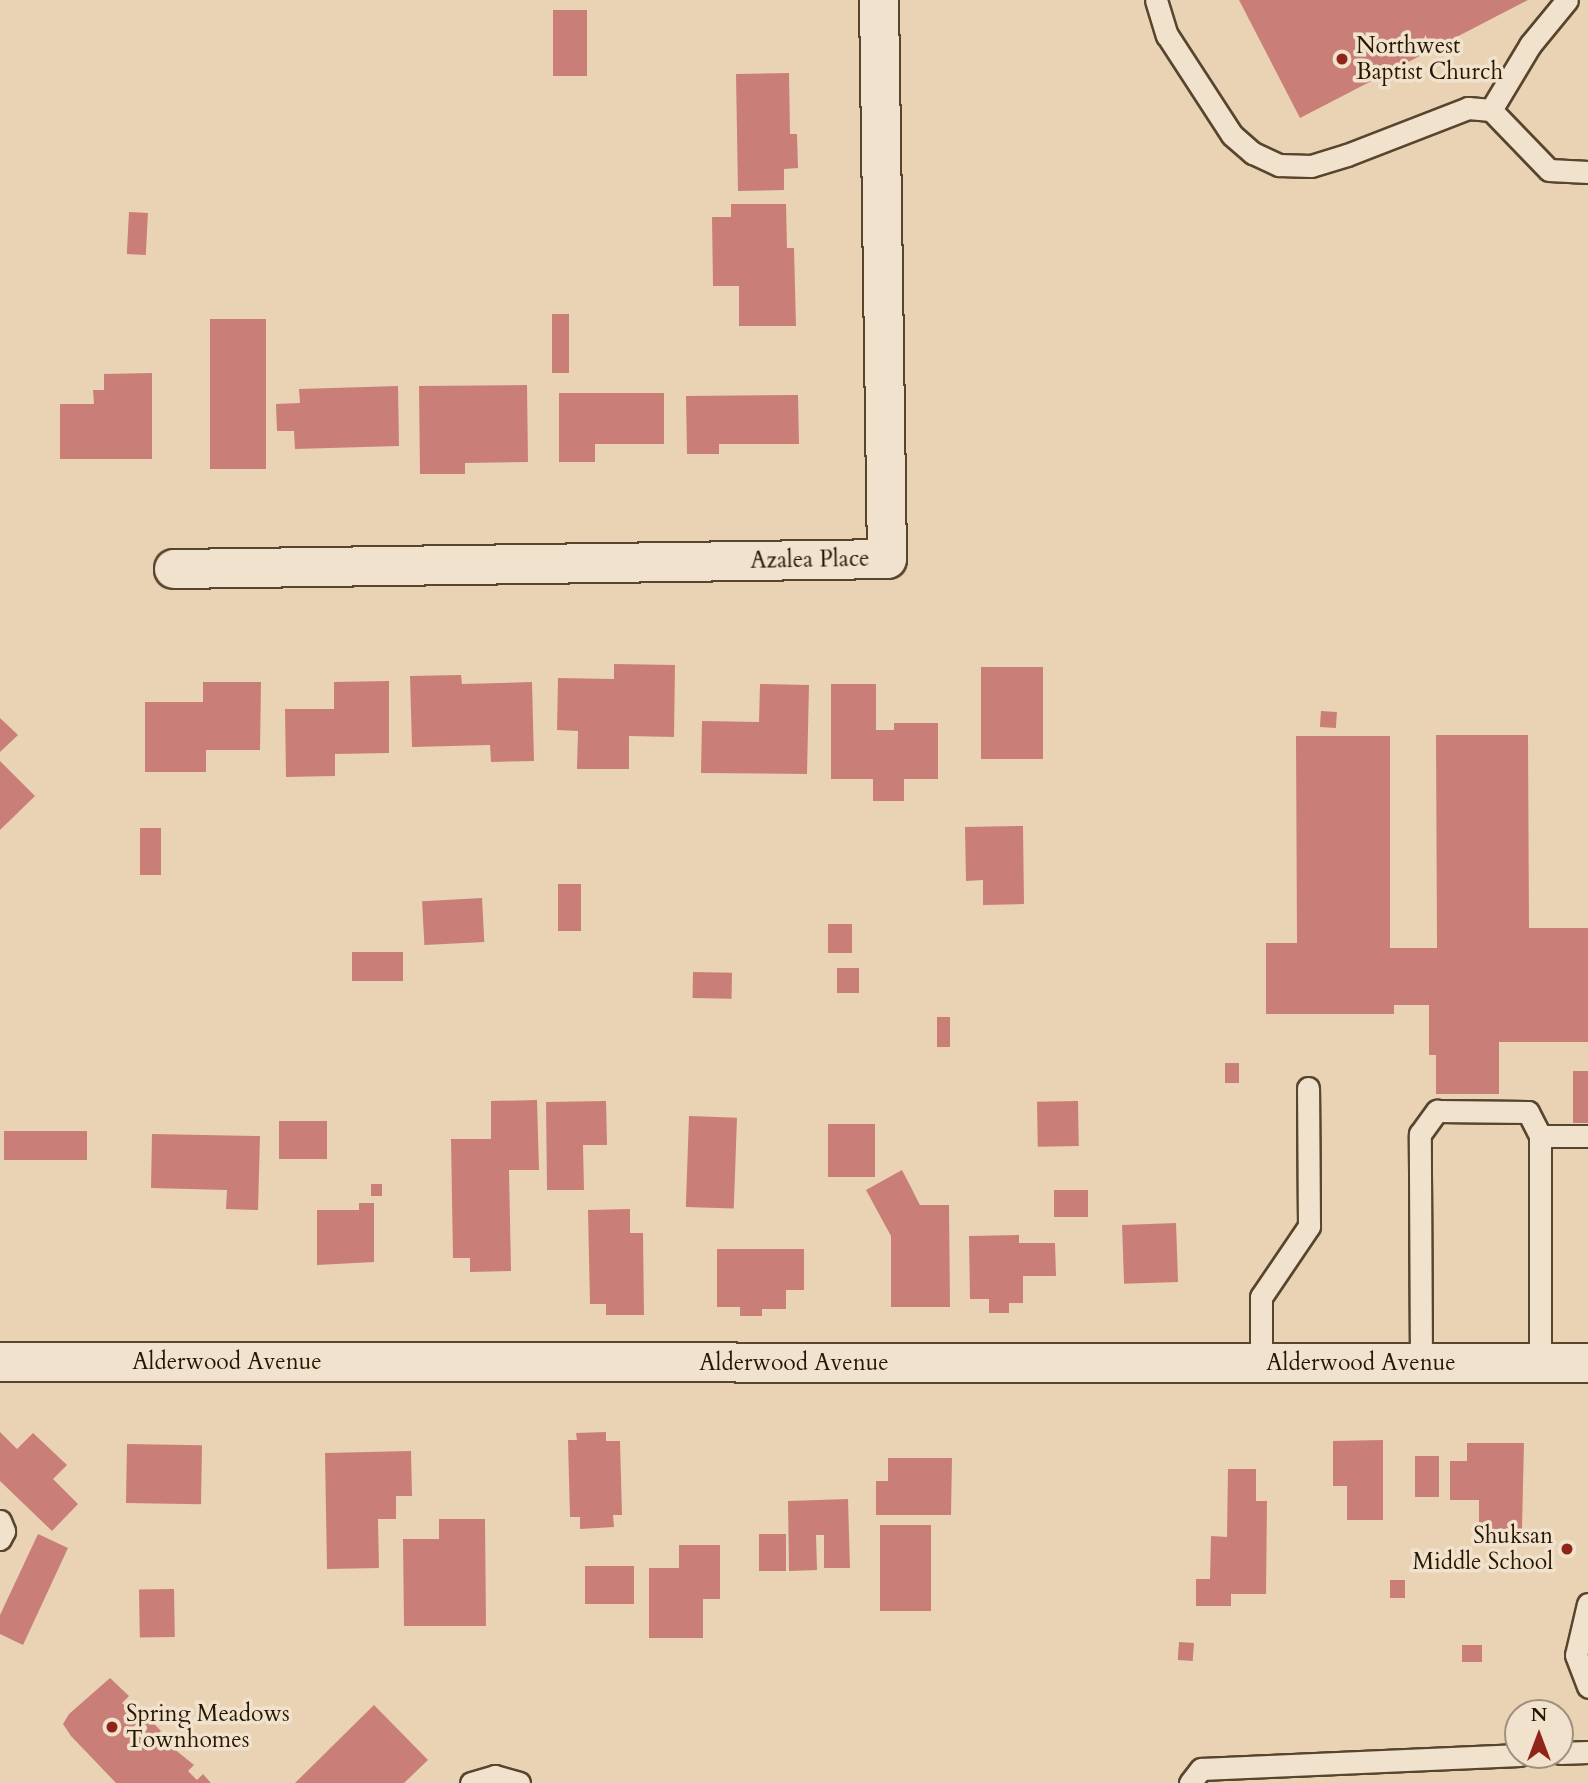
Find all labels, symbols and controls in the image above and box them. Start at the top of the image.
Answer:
place label: Northwest Baptist Church [1356,32,1503,86]
marker: Northwest Baptist Church [1334,51,1350,67]
street label: Azalea Place [750,545,870,575]
street label: Alderwood Avenue [132,1348,322,1376]
street label: Alderwood Avenue [699,1349,889,1377]
street label: Alderwood Avenue [1266,1349,1456,1377]
place label: Shuksan Middle School [1413,1522,1553,1576]
marker: Shuksan Middle School [1559,1541,1575,1557]
north arrow [1504,1699,1574,1769]
place label: Spring Meadows Townhomes [126,1700,290,1754]
text: N [1531,1702,1547,1728]
marker: Spring Meadows Townhomes [104,1719,120,1735]

